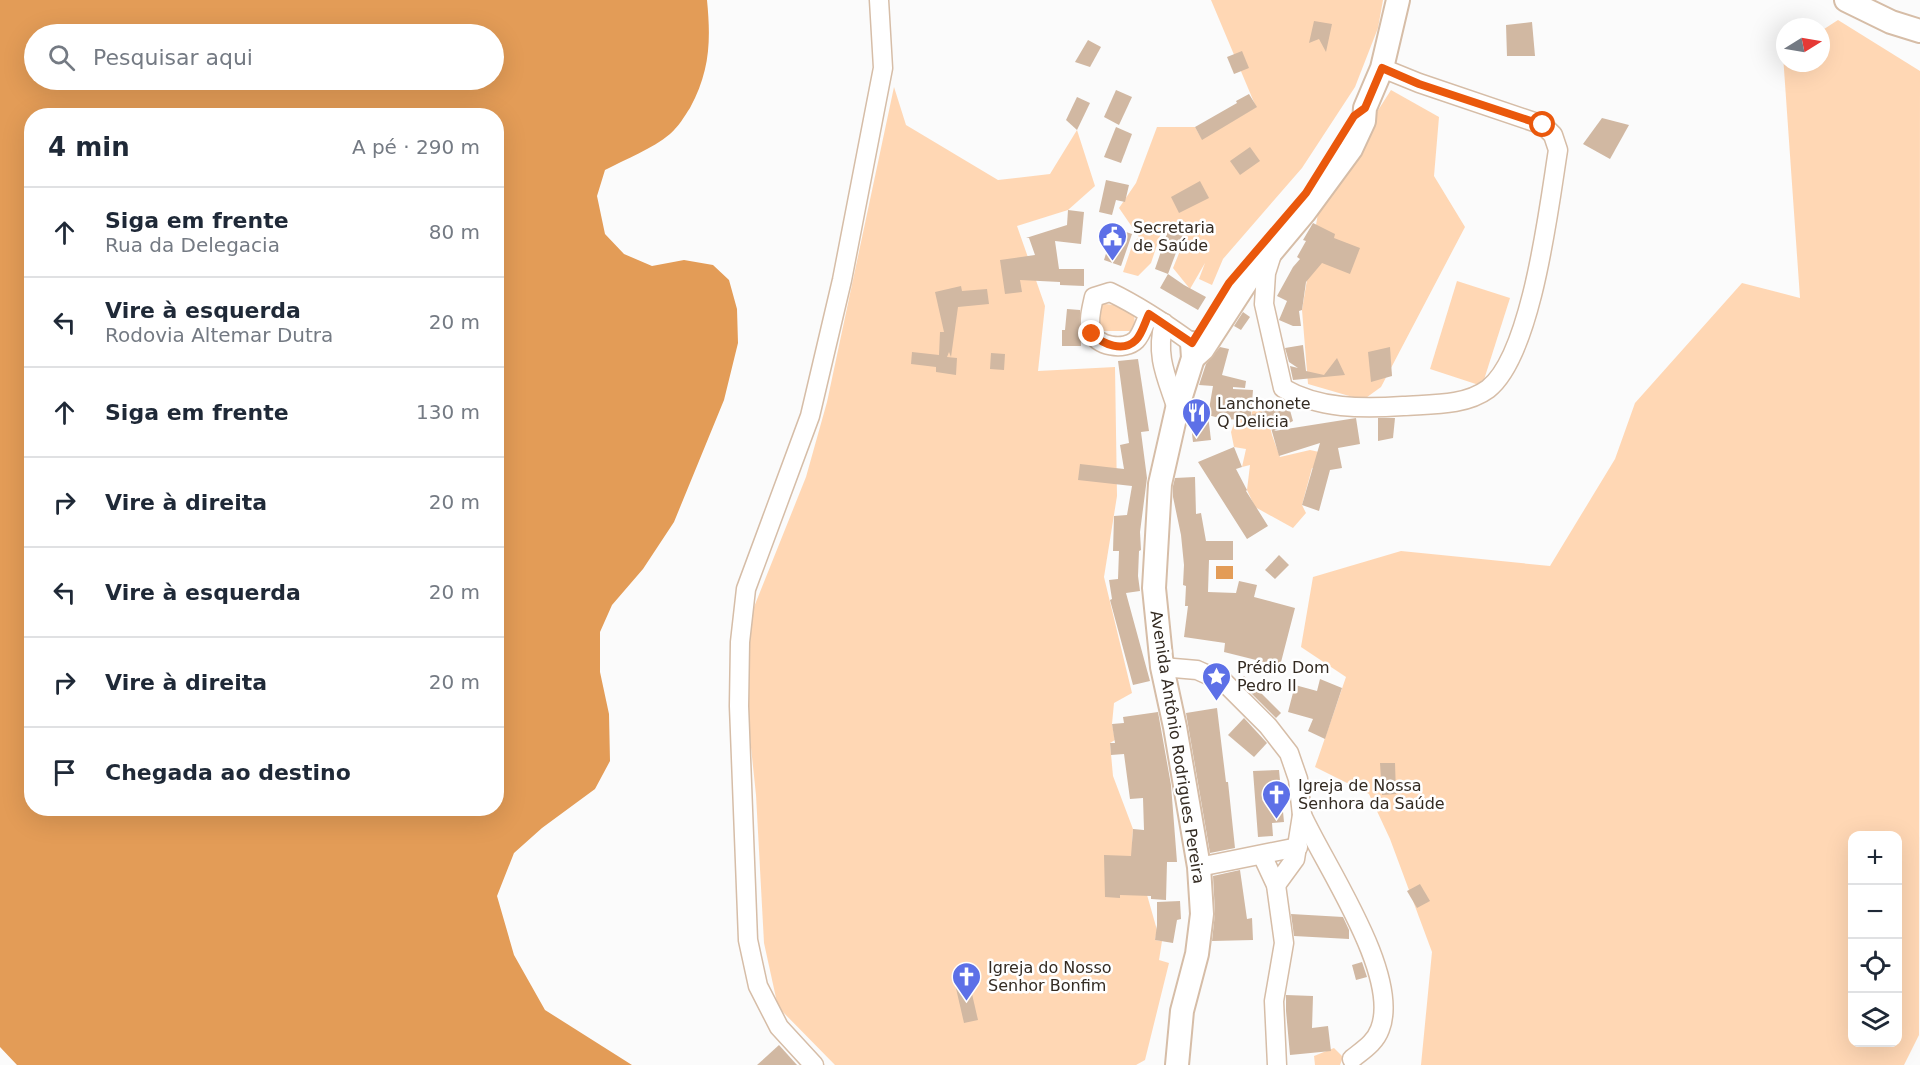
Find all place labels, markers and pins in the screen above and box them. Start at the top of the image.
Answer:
place label: Secretaria de Saúde [1133,218,1215,255]
public building icon: Secretaria de Saúde [1096,220,1128,262]
place label: Lanchonete Q Delicia [1217,394,1311,431]
restaurant icon: Lanchonete Q Delicia [1180,396,1212,438]
place label: Prédio Dom Pedro II [1237,658,1330,695]
place icon: Prédio Dom Pedro II [1200,660,1232,702]
place label: Igreja de Nossa Senhora da Saúde [1298,776,1445,813]
church icon: Igreja de Nossa Senhora da Saúde [1261,778,1293,820]
place label: Igreja do Nosso Senhor Bonfim [988,958,1112,995]
church icon: Igreja do Nosso Senhor Bonfim [951,960,983,1002]

